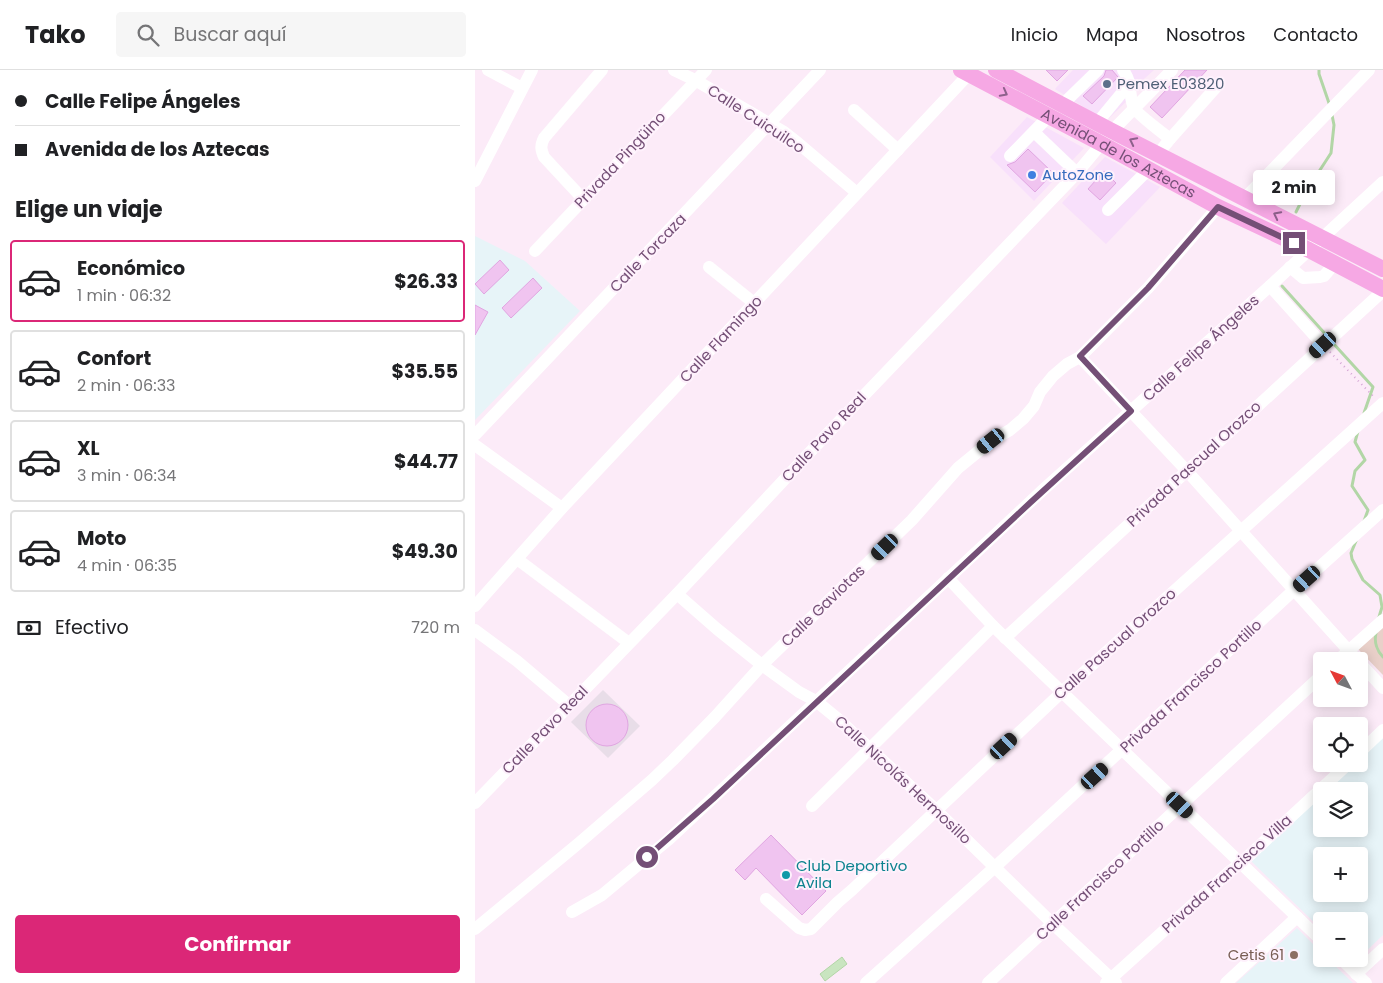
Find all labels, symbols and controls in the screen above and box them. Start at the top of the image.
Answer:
search box [116,12,466,57]
text: Tako [25,18,86,51]
icon: search [134,21,162,49]
text: Buscar aquí [174,21,286,48]
text: Inicio [1011,22,1058,47]
text: Mapa [1086,22,1138,47]
text: Nosotros [1166,22,1245,47]
text: Contacto [1273,22,1358,47]
place label: Pemex E03820 [1117,73,1224,94]
marker: Pemex E03820 [1101,78,1113,90]
street label: Calle Cuicuilco [704,79,809,158]
one-way arrow [999,87,1008,97]
text: Calle Felipe Ángeles [45,88,241,115]
street label: Avenida de los Aztecas [1037,103,1200,203]
street label: Privada Pingüino [569,107,670,213]
text: Avenida de los Aztecas [45,136,270,163]
one-way arrow [1129,137,1138,147]
place label: AutoZone [1042,164,1113,185]
marker: AutoZone [1026,169,1038,181]
callout: 2 min [1253,170,1335,206]
text: 2 min [1272,176,1316,199]
text: Elige un viaje [15,194,163,225]
street label: Calle Torcaza [605,209,691,297]
one-way arrow [1274,211,1283,221]
route end [1283,232,1305,254]
text: Económico [77,255,185,282]
icon: car [17,259,62,304]
text: $26.33 [394,268,458,295]
text: 1 min · 06:32 [77,284,171,307]
street label: Calle Flamingo [675,290,767,387]
street label: Calle Felipe Ángeles [1138,290,1264,406]
car [1306,329,1339,361]
text: Confort [77,345,151,372]
icon: car [17,349,62,394]
text: $35.55 [392,358,458,385]
text: 2 min · 06:33 [77,374,176,397]
street label: Calle Pavo Real [777,387,871,486]
street label: Privada Pascual Orozco [1122,396,1265,532]
car [974,426,1007,456]
text: XL [77,435,100,462]
icon: car [17,439,62,484]
text: $44.77 [394,448,458,475]
text: 3 min · 06:34 [77,464,176,487]
text: Moto [77,525,126,552]
icon: car [17,529,62,574]
car [869,531,901,563]
text: $49.30 [392,538,458,565]
text: 4 min · 06:35 [77,554,177,577]
street label: Calle Gaviotas [776,560,869,651]
car [1290,563,1323,595]
street label: Calle Pascual Orozco [1049,583,1180,704]
icon: cash [15,614,43,642]
text: Efectivo [55,614,129,641]
street label: Privada Francisco Portillo [1115,614,1266,757]
text: 720 m [411,616,460,639]
north arrow [1313,652,1367,708]
map controls [1313,652,1368,967]
street label: Calle Pavo Real [497,681,592,778]
street label: Calle Nicolás Hermosillo [830,711,976,849]
button: locate [1313,717,1368,772]
car [987,730,1020,762]
car [1078,760,1111,792]
button: layers [1313,782,1368,837]
car [1163,789,1196,821]
street label: Privada Francisco Villa [1157,809,1296,938]
street label: Calle Francisco Portillo [1031,814,1168,945]
route start [636,846,658,868]
button: + [1313,847,1368,902]
place label: Club Deportivo Avila [796,855,907,893]
marker: Club Deportivo Avila [780,869,792,881]
button: − [1313,912,1368,967]
button: Confirmar [15,915,460,973]
place label: Cetis 61 [1228,944,1284,965]
marker: Cetis 61 [1288,949,1300,961]

